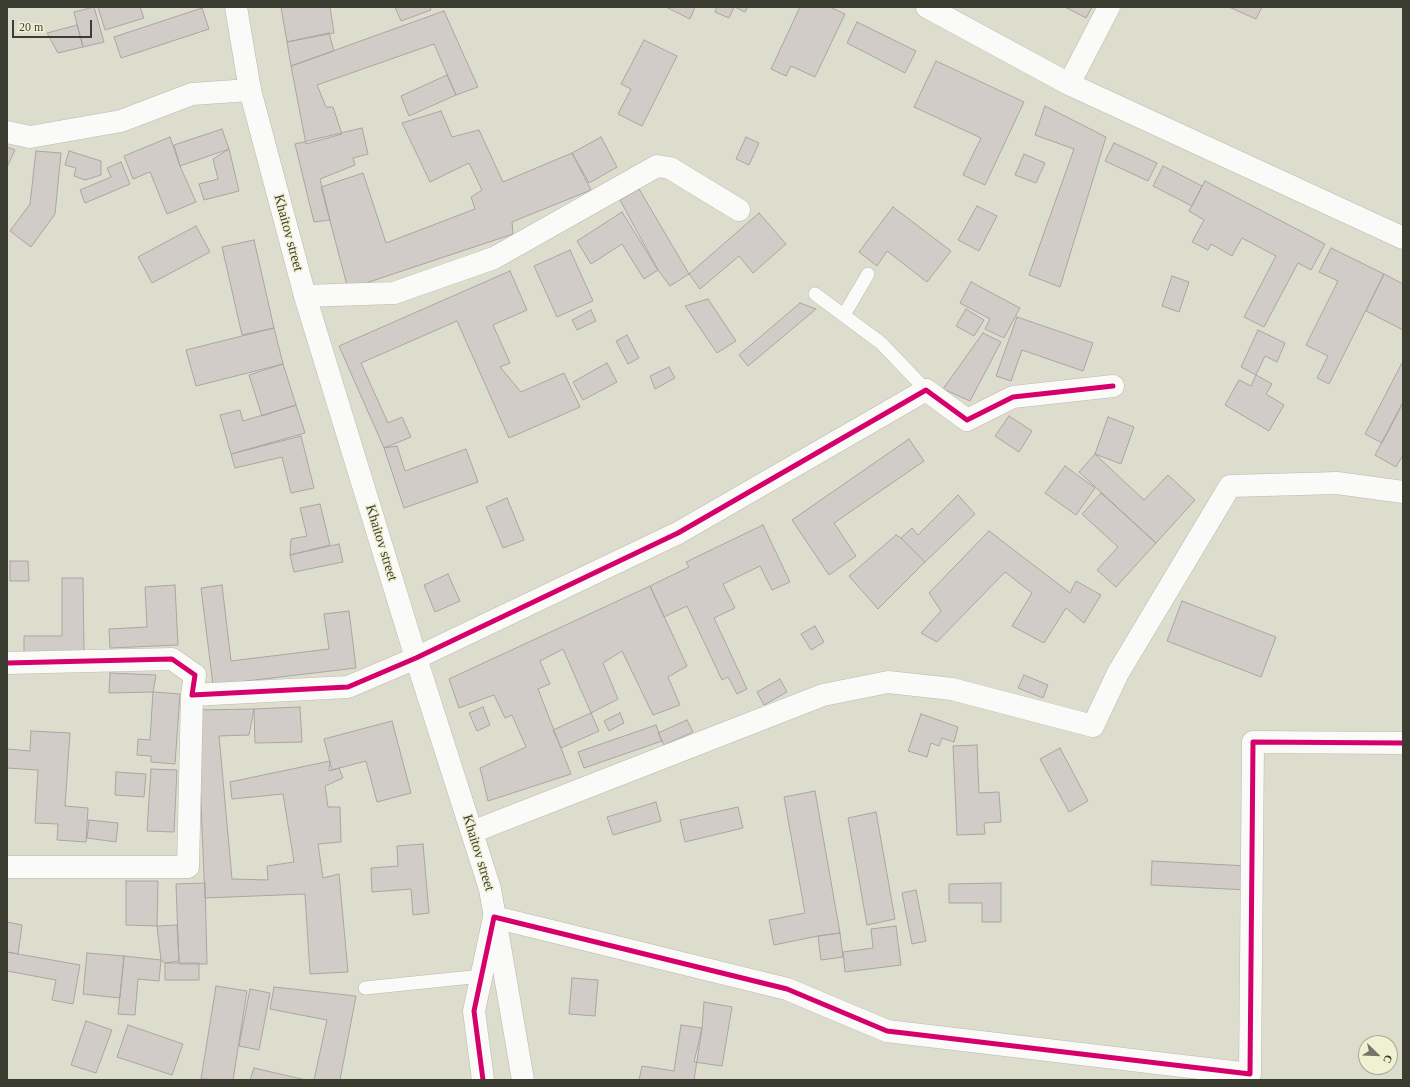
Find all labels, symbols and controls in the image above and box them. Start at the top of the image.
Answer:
scale bar [14,12,94,38]
text: 20 m [19,20,43,34]
street label: Khaitov street [270,193,306,273]
street label: Khaitov street [361,503,401,583]
street label: Khaitov street [458,813,498,893]
north arrow [1358,1035,1398,1075]
text: С [1381,1053,1395,1065]

